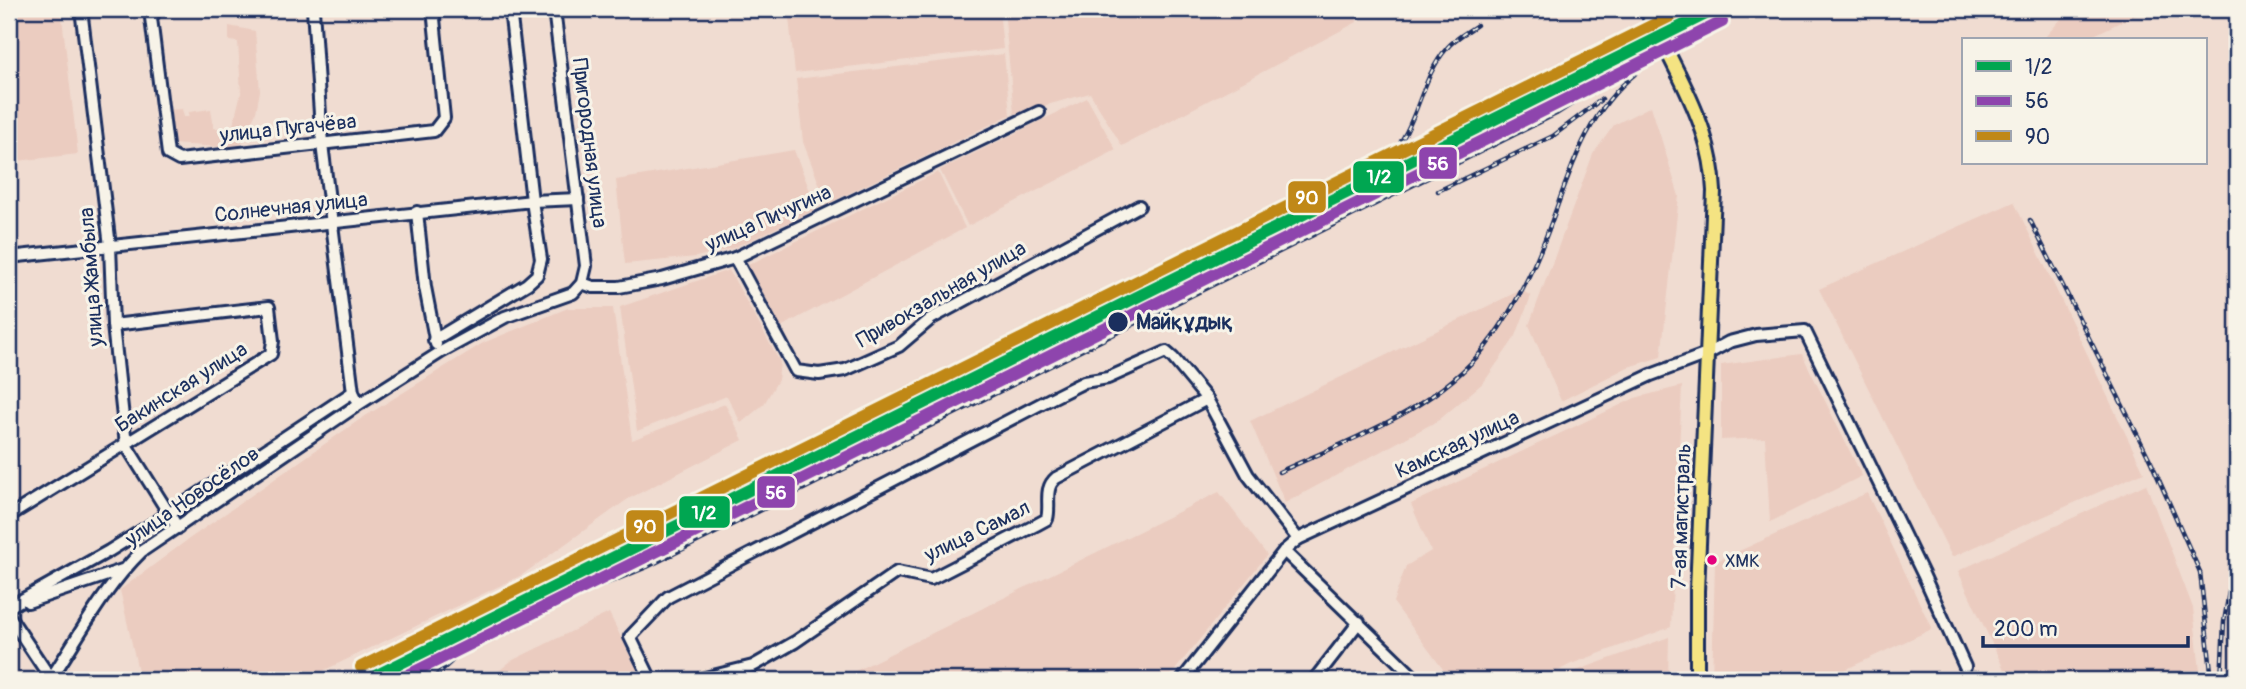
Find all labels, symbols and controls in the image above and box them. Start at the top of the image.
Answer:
legend [1962,38,2208,164]
text: 1/2 [2025,54,2053,81]
street label: Пригородная улица [566,57,613,230]
text: 56 [2025,88,2049,115]
street label: улица Пугачёва [217,108,358,149]
text: 90 [2025,124,2050,151]
line badge: 56 [1418,146,1458,180]
text: 56 [1427,152,1449,176]
line badge: 1/2 [1352,160,1405,194]
text: 1/2 [1367,165,1392,189]
street label: улица Пичугина [700,179,835,259]
line badge: 90 [1287,180,1327,214]
street label: Солнечная улица [213,186,369,229]
text: 90 [1296,186,1318,210]
street label: улица Жамбыла [73,206,110,348]
street label: Привокзальная улица [851,235,1031,354]
place label: Майқұдық [1136,309,1233,336]
marker: Майқұдық [1106,310,1130,334]
street label: Бакинская улица [110,336,252,439]
street label: Камская улица [1391,404,1523,485]
street label: улица Новосёлов [119,440,265,553]
street label: 7-ая магистраль [1665,443,1698,589]
line badge: 56 [756,475,796,509]
text: 56 [765,481,787,505]
street label: улица Самал [919,494,1034,569]
line badge: 1/2 [678,495,731,529]
text: 1/2 [692,501,717,525]
line badge: 90 [625,509,665,543]
text: 90 [634,515,656,539]
place label: ХМК [1725,549,1760,573]
marker: ХМК [1705,553,1719,567]
scale bar [1983,605,2188,649]
text: 200 m [1994,616,2058,643]

